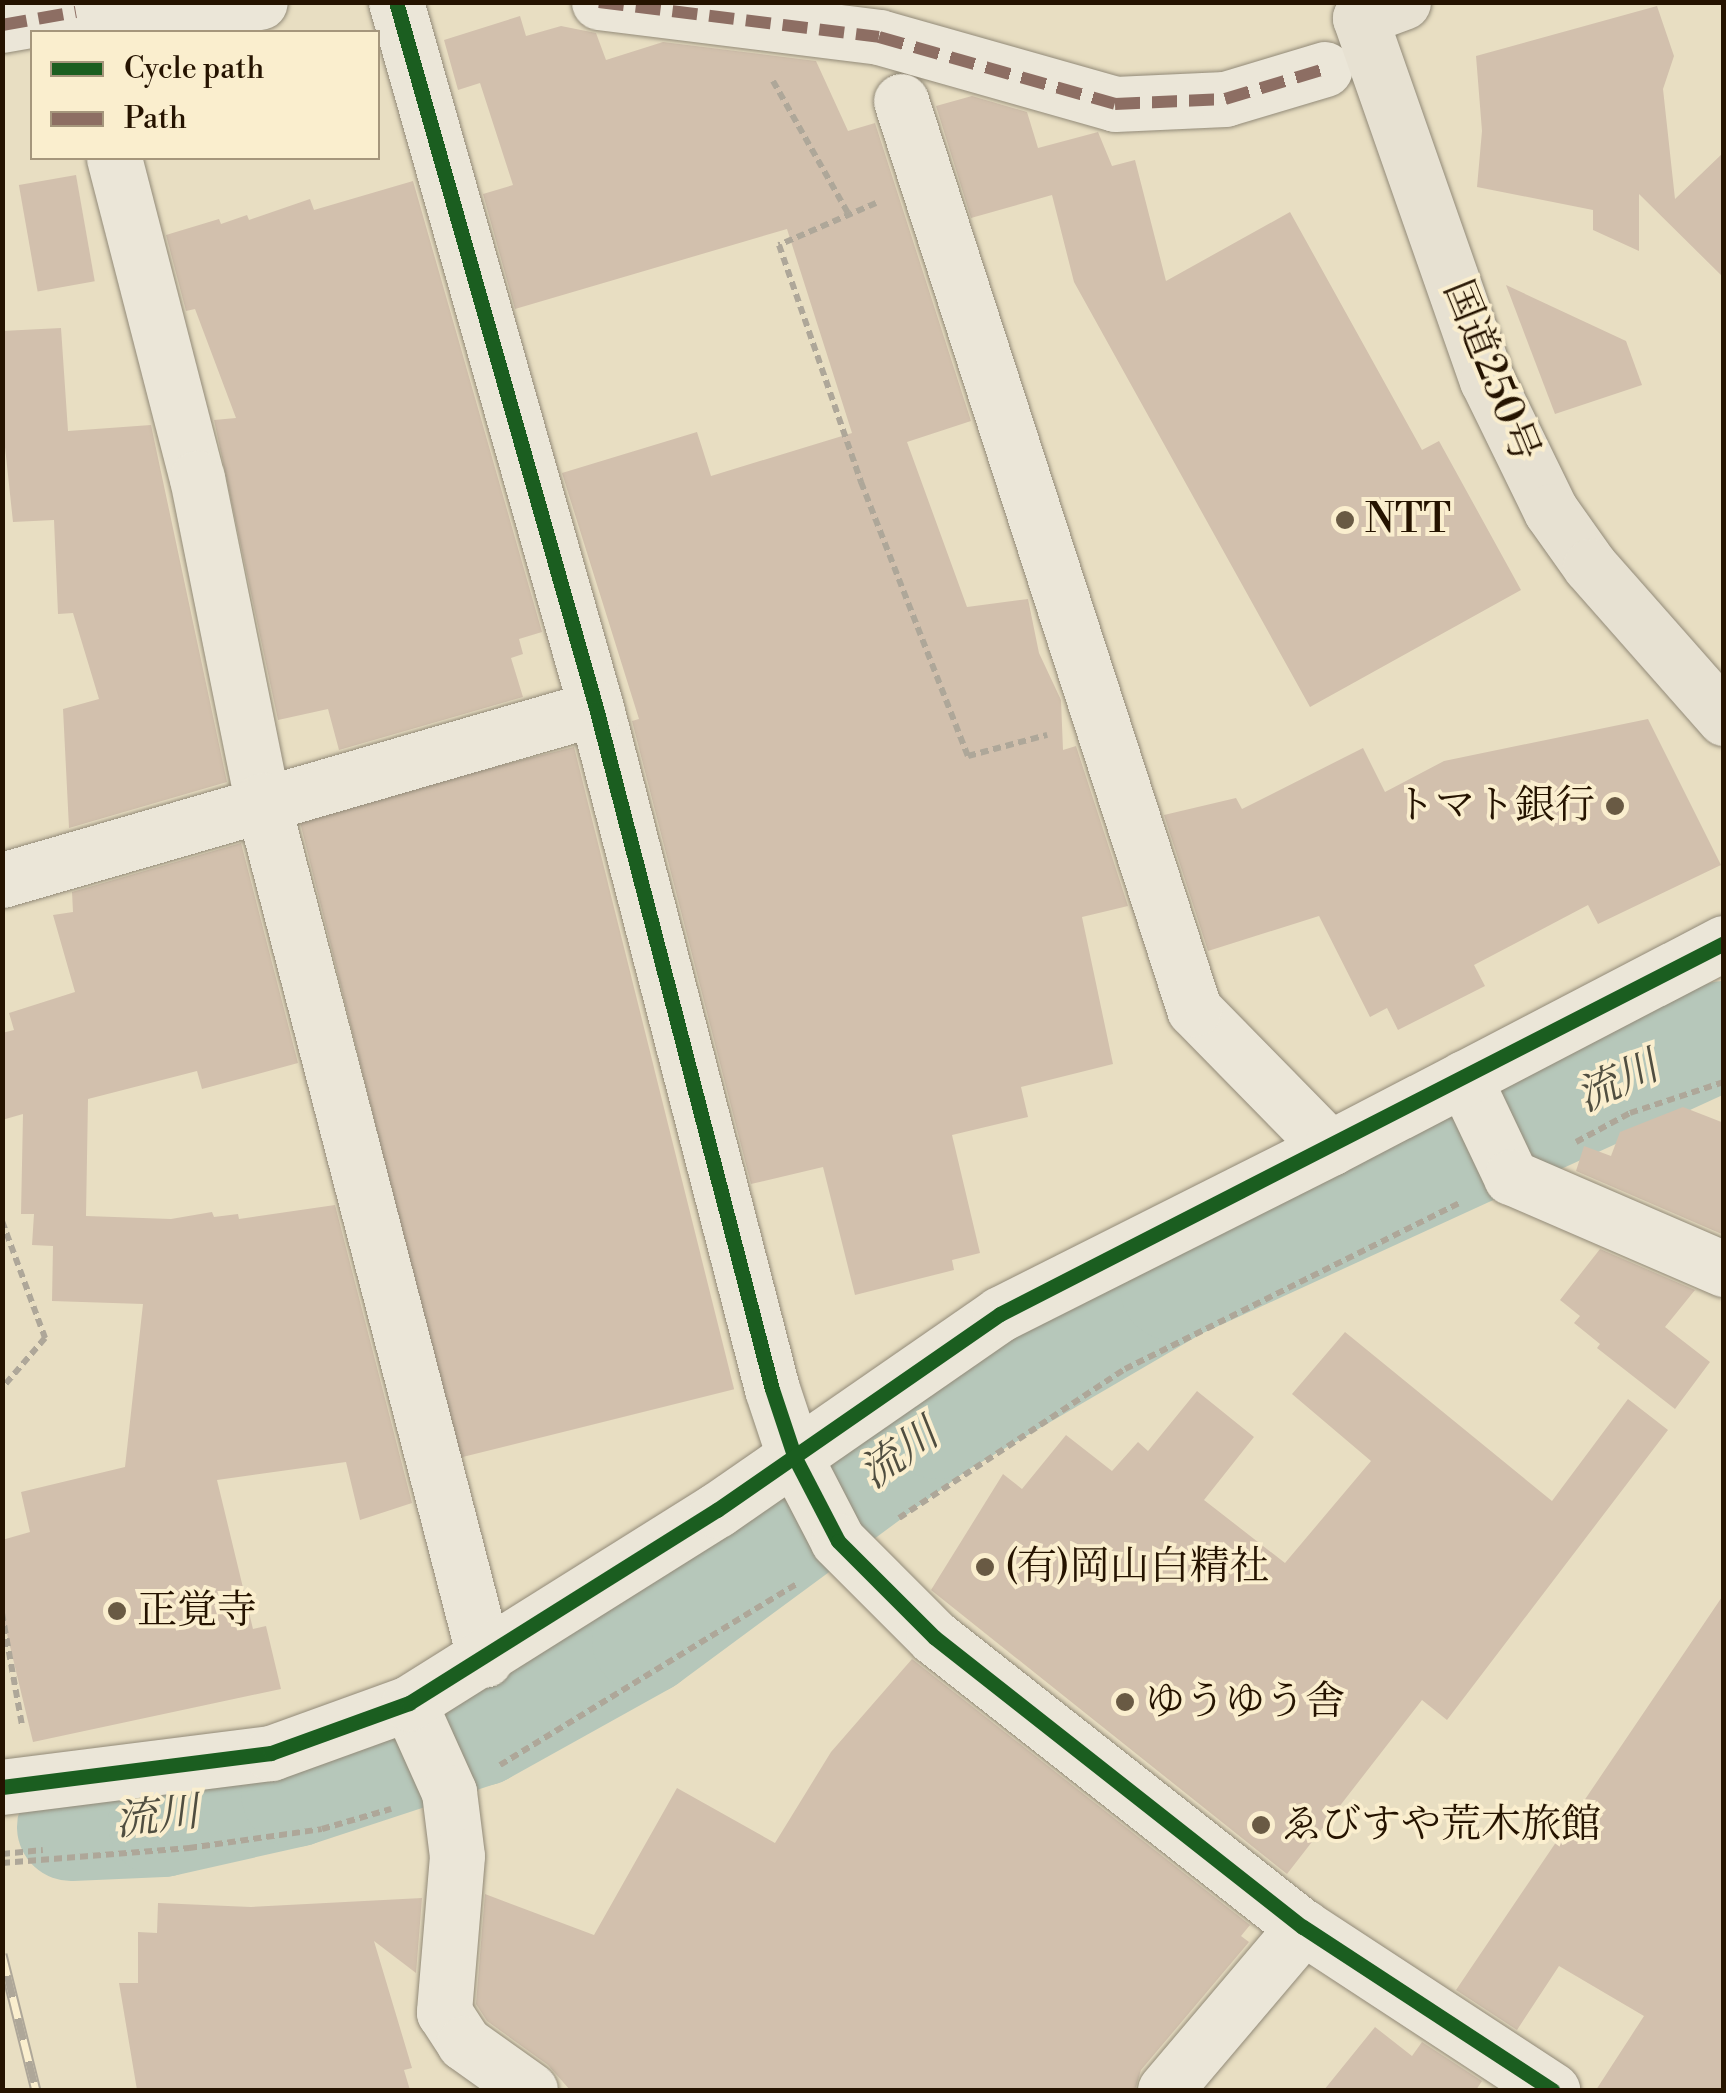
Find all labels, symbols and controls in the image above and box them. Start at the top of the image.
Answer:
legend [30,30,380,160]
text: Cycle path [124,50,264,88]
text: Path [124,100,187,138]
street label: 国道250号 [1433,273,1549,469]
place label: NTT [1365,496,1451,544]
marker: NTT [1334,509,1356,531]
place label: トマト銀行 [1395,782,1595,830]
marker: トマト銀行 [1604,795,1626,817]
water label: 流川 [1569,1042,1667,1124]
water label: 流川 [851,1410,949,1500]
place label: (有)岡山白精社 [1005,1543,1270,1591]
marker: (有)岡山白精社 [974,1556,996,1578]
place label: 正覚寺 [137,1587,257,1635]
marker: 正覚寺 [106,1600,128,1622]
place label: ゆうゆう舎 [1145,1678,1345,1726]
marker: ゆうゆう舎 [1114,1691,1136,1713]
water label: 流川 [112,1788,202,1848]
place label: ゑびすや荒木旅館 [1281,1801,1601,1849]
marker: ゑびすや荒木旅館 [1250,1814,1272,1836]

